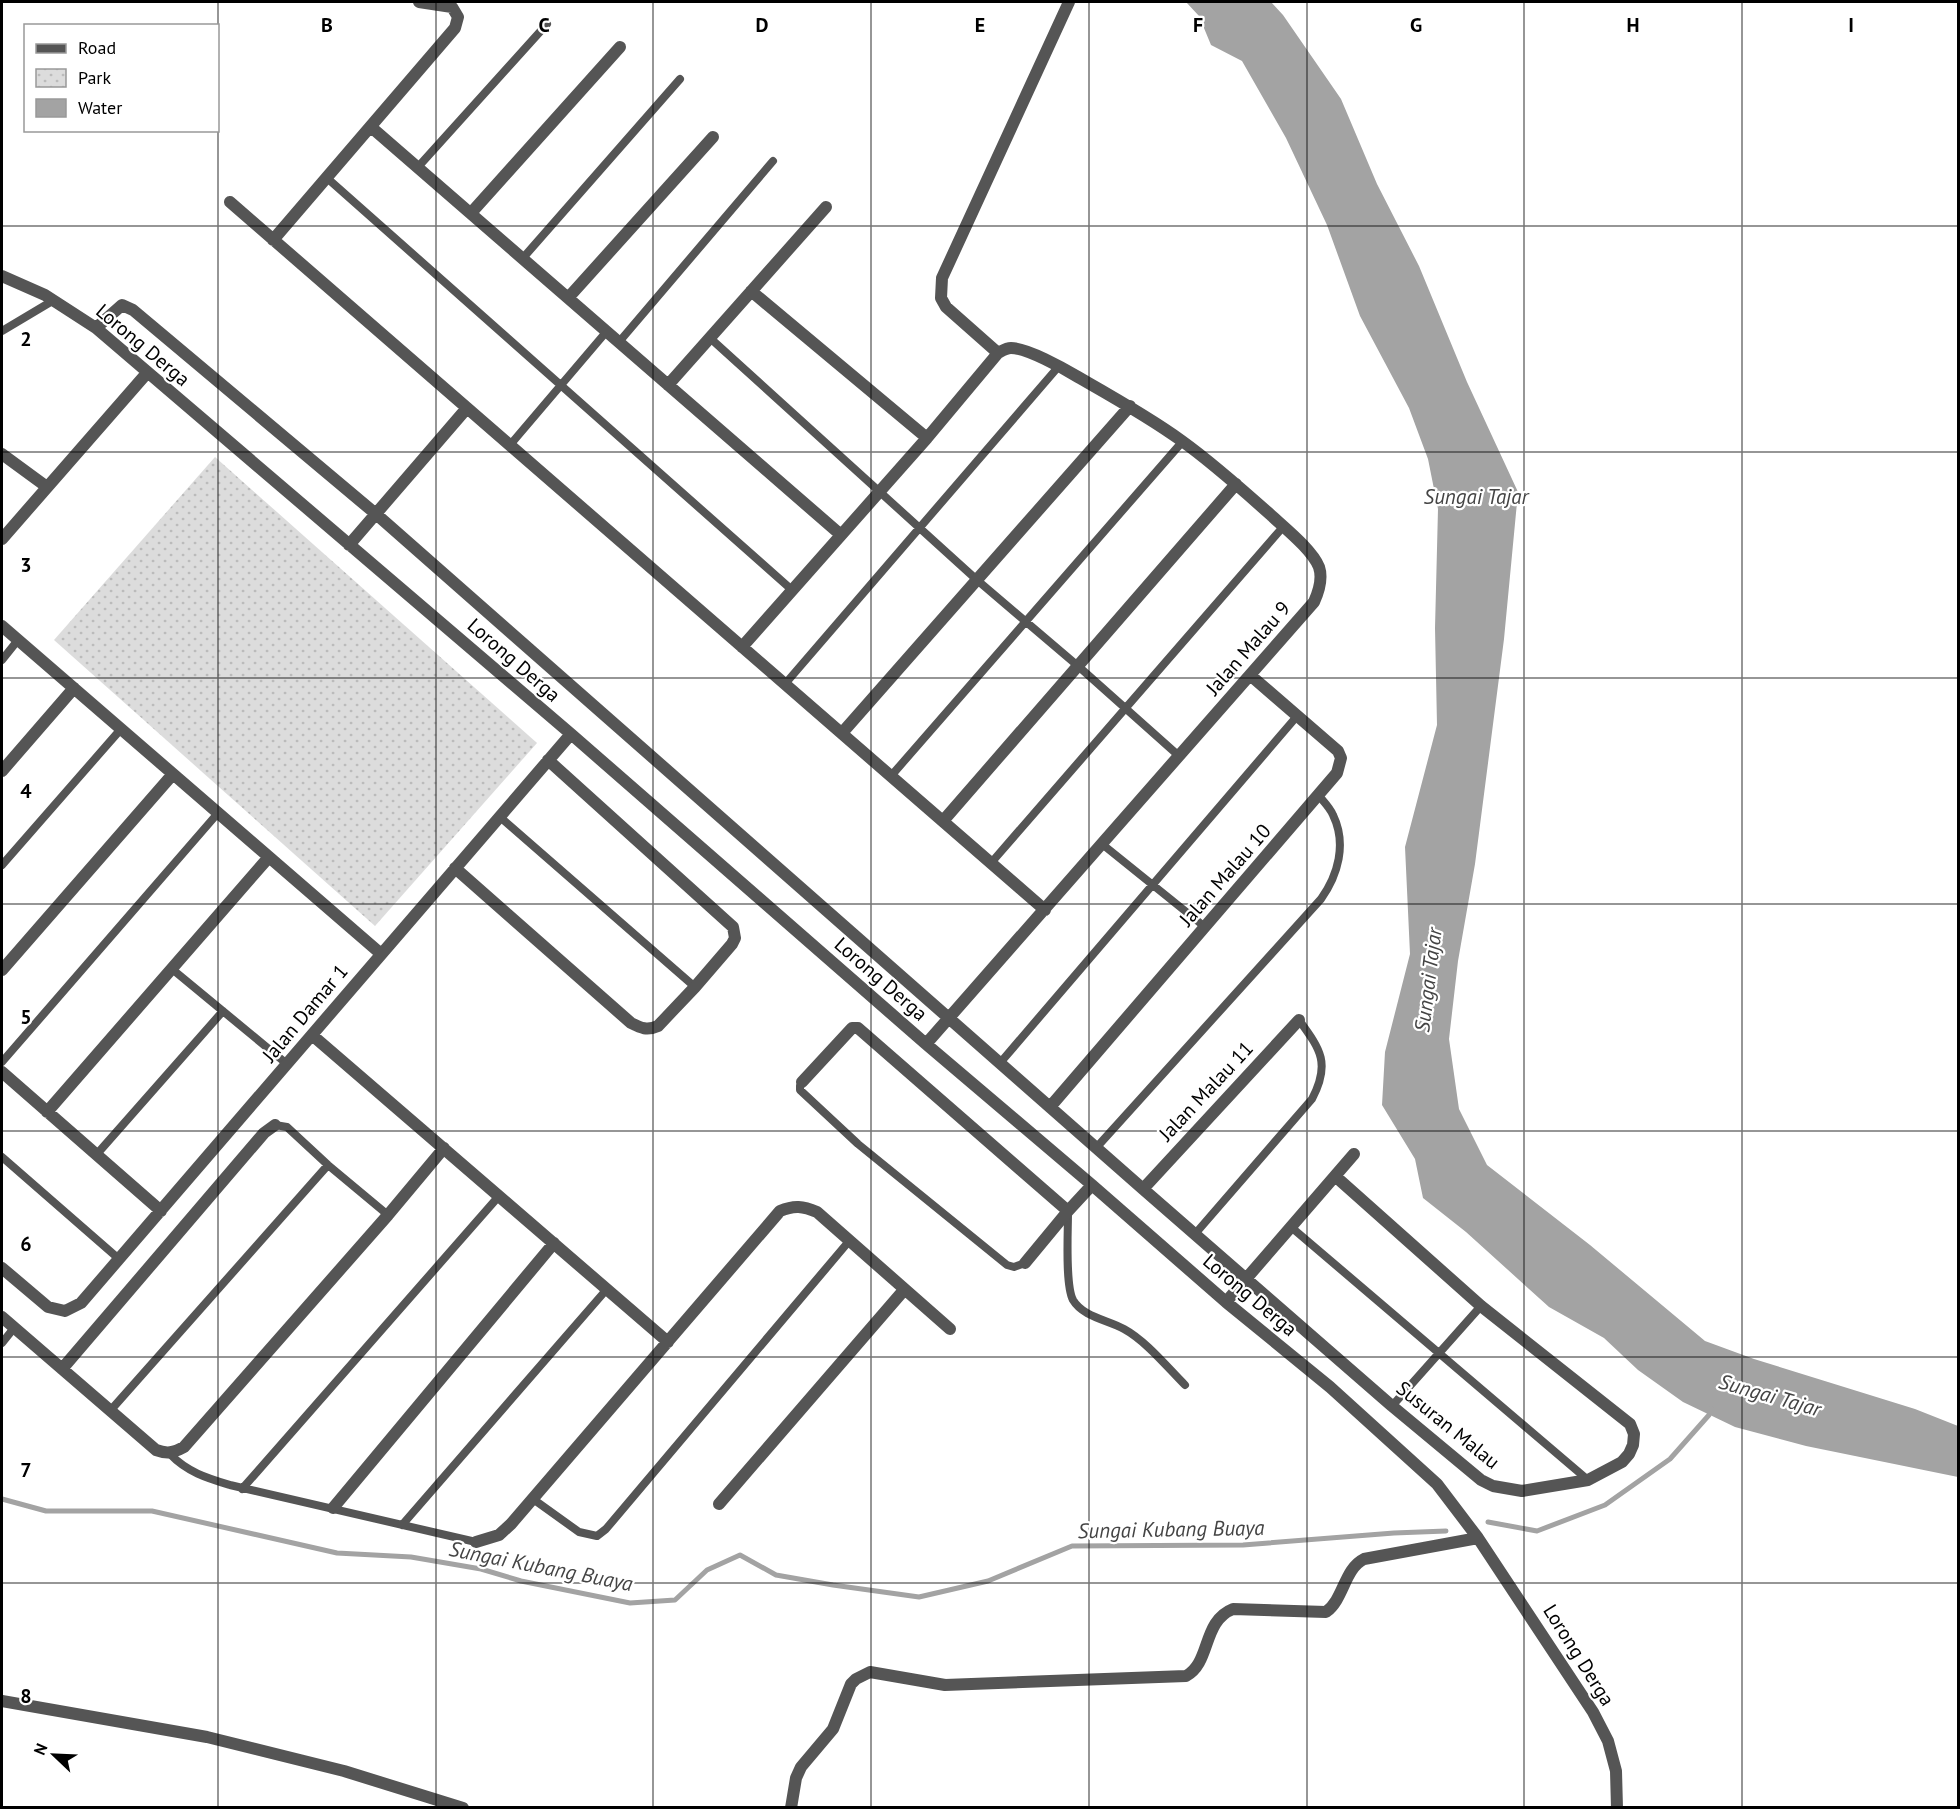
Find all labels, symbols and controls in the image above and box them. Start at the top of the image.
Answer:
text: B [321,12,333,38]
text: C [538,12,550,38]
text: D [756,12,769,38]
text: E [975,12,985,38]
text: F [1193,12,1203,38]
text: G [1410,12,1422,38]
text: H [1626,12,1640,38]
text: I [1848,12,1854,38]
legend [24,24,219,132]
text: Road [78,36,116,59]
text: Park [78,66,111,89]
text: Water [78,96,122,119]
street label: Lorong Derga [91,298,195,392]
text: 2 [20,326,32,352]
water label: Sungai Tajar [1424,483,1531,510]
text: 3 [20,552,32,578]
street label: Jalan Malau 9 [1199,596,1296,701]
street label: Lorong Derga [462,612,566,708]
text: 4 [20,778,32,804]
street label: Jalan Malau 10 [1173,818,1277,932]
water label: Sungai Tajar [1408,924,1448,1034]
street label: Lorong Derga [829,931,933,1027]
street label: Jalan Damar 1 [256,959,354,1068]
text: 5 [20,1004,32,1030]
street label: Jalan Malau 11 [1152,1036,1259,1147]
text: 6 [20,1231,32,1257]
street label: Lorong Derga [1198,1248,1302,1342]
water label: Sungai Tajar [1716,1368,1826,1423]
street label: Susuran Malau [1391,1375,1505,1475]
text: 7 [20,1457,32,1483]
water label: Sungai Kubang Buaya [1077,1514,1265,1544]
water label: Sungai Kubang Buaya [447,1535,636,1597]
street label: Lorong Derga [1537,1599,1621,1711]
text: 8 [20,1683,32,1709]
north arrow [24,1725,84,1785]
text: N [29,1740,51,1758]

